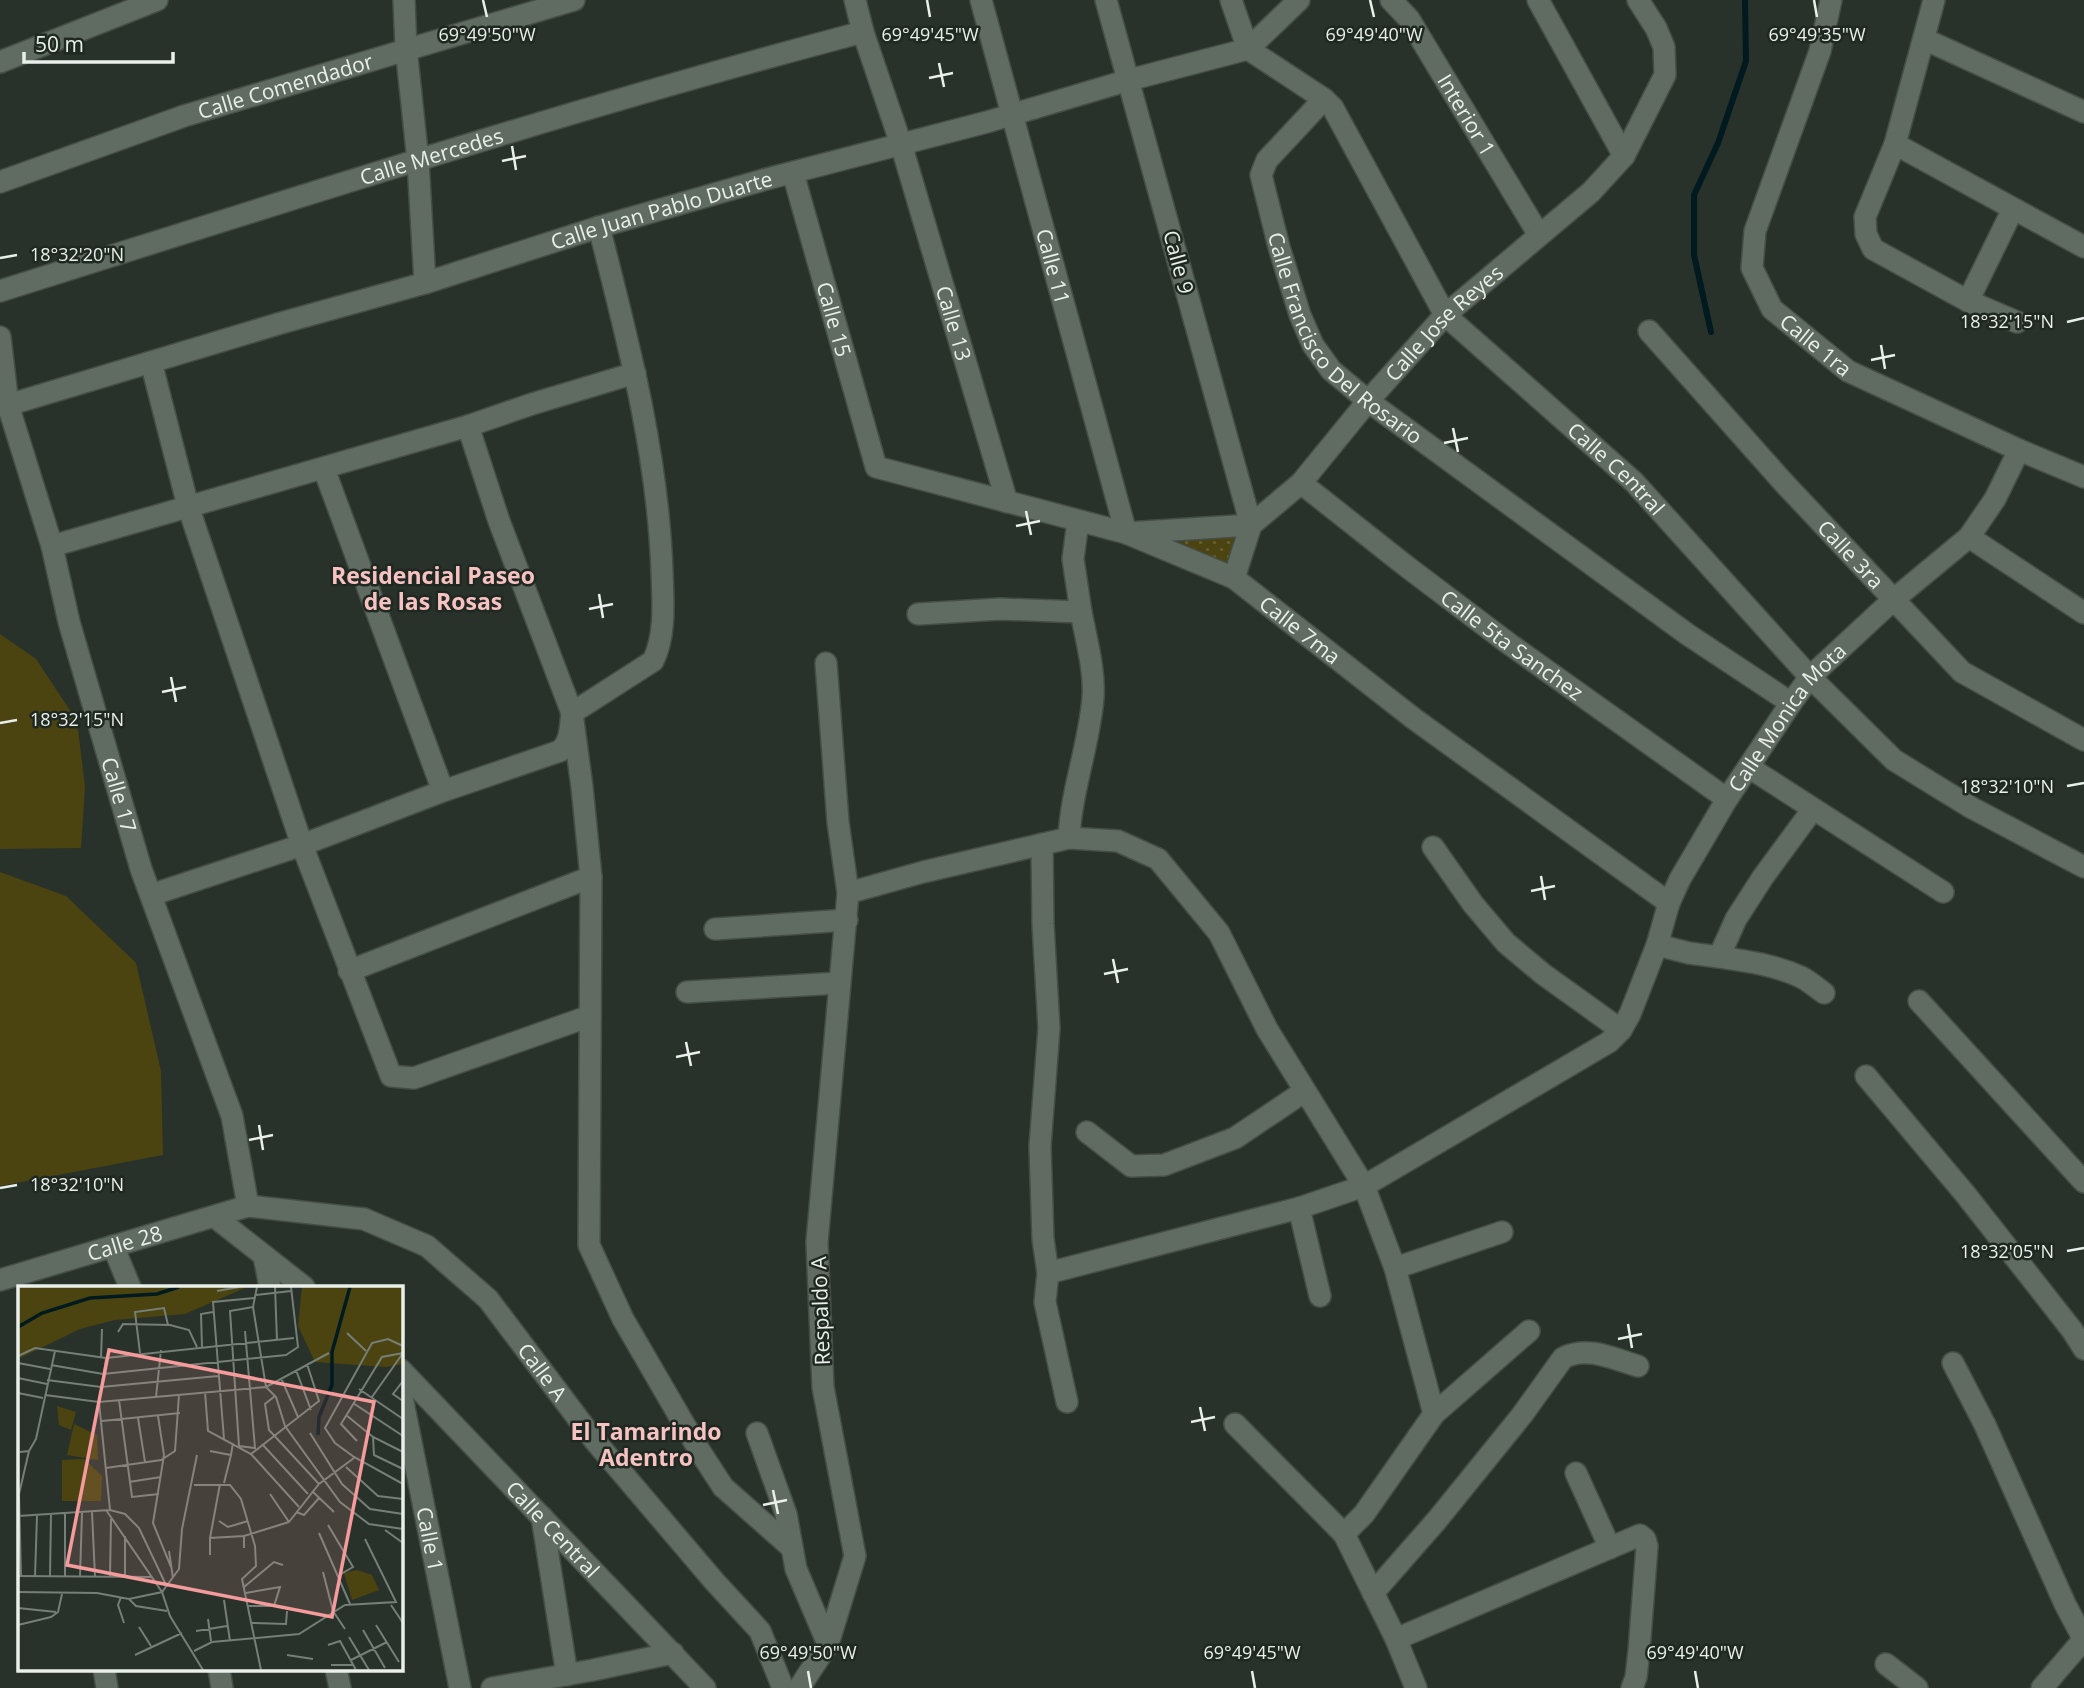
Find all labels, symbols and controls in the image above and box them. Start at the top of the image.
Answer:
scale bar [24,21,173,65]
text: 69°49'50"W [438,22,536,46]
text: 69°49'45"W [881,22,979,46]
text: 69°49'40"W [1325,22,1423,46]
text: 69°49'35"W [1768,22,1866,46]
text: 50 m [35,30,84,58]
street label: Calle Comendador [194,47,376,125]
street label: Interior 1 [1431,69,1502,161]
street label: Calle Mercedes [356,121,506,191]
street label: Calle Juan Pablo Duarte [547,164,775,256]
street label: Calle 11 [1030,226,1077,307]
street label: Calle 9 [1157,227,1201,297]
street label: Calle Francisco Del Rosario [1262,229,1428,450]
text: 18°32'20"N [30,242,124,266]
street label: Calle Jose Reyes [1379,258,1509,387]
street label: Calle 15 [810,279,858,360]
street label: Calle 13 [930,282,978,364]
street label: Calle 1ra [1774,307,1858,383]
text: 18°32'15"N [1960,309,2054,333]
street label: Calle Central [1562,416,1671,521]
street label: Calle 3ra [1812,514,1890,595]
district label: Residencial Paseo de las Rosas [331,559,535,617]
street label: Calle 5ta Sanchez [1435,583,1589,706]
street label: Calle 7ma [1254,589,1347,670]
street label: Calle Monica Mota [1722,637,1852,797]
text: 18°32'15"N [30,707,124,731]
street label: Calle 17 [95,754,144,836]
text: 18°32'10"N [1960,774,2054,798]
text: 18°32'10"N [30,1172,124,1196]
street label: Calle 28 [84,1218,165,1267]
text: 18°32'05"N [1960,1239,2054,1263]
street label: Respaldo A [804,1255,836,1366]
inset map [18,1286,402,1670]
street label: Calle A [512,1337,574,1407]
district label: El Tamarindo Adentro [571,1415,721,1473]
street label: Calle Central [500,1475,606,1583]
street label: Calle 1 [410,1505,450,1574]
text: 69°49'50"W [759,1640,857,1664]
text: 69°49'45"W [1203,1640,1301,1664]
text: 69°49'40"W [1646,1640,1744,1664]

